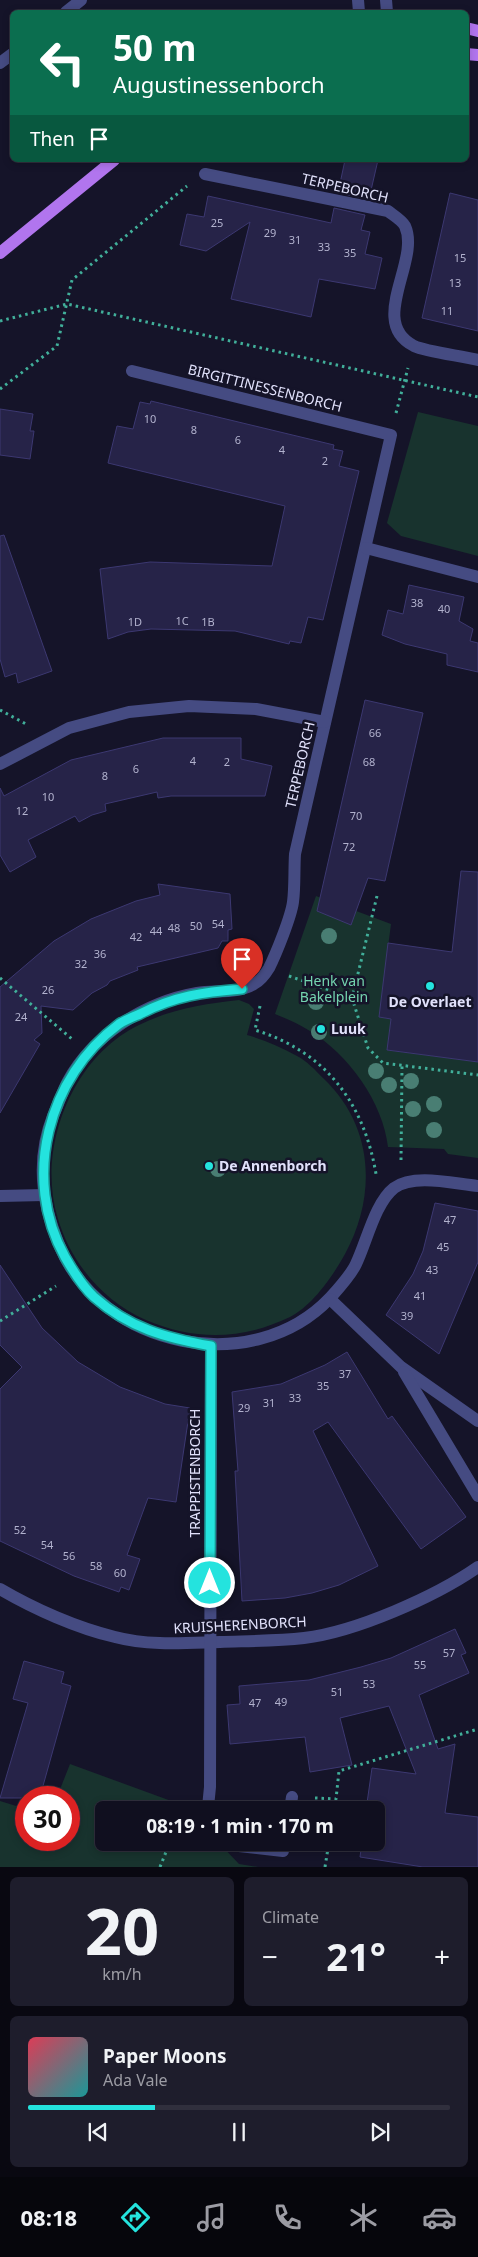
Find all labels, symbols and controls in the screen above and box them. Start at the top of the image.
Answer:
text: 50 m [113,24,196,71]
icon: left [30,30,95,95]
text: Augustinessenborch [113,69,325,99]
icon: arrive [85,125,113,153]
text: Then [30,126,75,152]
street label: TERPEBORCH [300,168,390,207]
house number: 25 [211,215,223,230]
house number: 29 [264,225,276,240]
house number: 31 [289,232,301,247]
house number: 33 [318,239,330,254]
house number: 35 [344,245,356,260]
house number: 15 [454,250,466,265]
house number: 13 [449,275,461,290]
house number: 11 [441,303,453,318]
street label: BIRGITTINESSENBORCH [186,359,344,416]
house number: 10 [144,411,156,426]
house number: 8 [191,422,197,437]
house number: 6 [235,432,241,447]
house number: 4 [279,442,286,457]
house number: 2 [322,453,328,468]
house number: 38 [411,595,423,610]
house number: 40 [438,601,450,616]
house number: 1C [175,613,189,628]
house number: 1D [128,614,142,629]
house number: 1B [201,614,215,629]
street label: TERPEBORCH [280,720,319,810]
house number: 66 [369,725,381,740]
house number: 4 [190,753,197,768]
house number: 2 [224,754,230,769]
house number: 68 [363,754,375,769]
house number: 6 [133,761,139,776]
house number: 8 [102,768,108,783]
house number: 10 [42,789,54,804]
house number: 12 [16,803,28,818]
house number: 70 [350,808,362,823]
house number: 72 [343,839,355,854]
house number: 54 [212,916,225,931]
house number: 50 [190,918,202,933]
house number: 48 [168,920,180,935]
house number: 44 [150,923,163,938]
house number: 42 [130,929,142,944]
pin [221,938,263,989]
icon: arrive [228,945,256,973]
house number: 36 [94,946,106,961]
house number: 32 [75,956,87,971]
park label: Henk van Bakelplein [300,971,368,1006]
marker: De Overlaet [424,980,436,992]
house number: 26 [42,982,54,997]
place label: De Overlaet [389,992,471,1011]
house number: 24 [15,1009,28,1024]
place label: Luuk [331,1019,366,1038]
marker: Luuk [315,1023,327,1035]
place label: De Annenborch [219,1156,327,1175]
marker: De Annenborch [203,1160,215,1172]
house number: 47 [444,1212,456,1227]
house number: 45 [437,1239,449,1254]
house number: 43 [426,1262,438,1277]
house number: 41 [414,1288,426,1303]
house number: 39 [401,1308,413,1323]
house number: 37 [339,1366,351,1381]
house number: 35 [317,1378,329,1393]
house number: 33 [289,1390,301,1405]
house number: 31 [263,1395,275,1410]
house number: 29 [238,1400,250,1415]
street label: TRAPPISTENBORCH [185,1409,204,1537]
house number: 52 [14,1522,26,1537]
house number: 54 [41,1537,54,1552]
house number: 56 [63,1548,75,1563]
position arrow [183,1556,235,1608]
house number: 58 [90,1558,102,1573]
house number: 60 [114,1565,126,1580]
street label: KRUISHERENBORCH [173,1612,307,1637]
house number: 57 [443,1645,455,1660]
house number: 55 [414,1657,426,1672]
house number: 53 [363,1676,375,1691]
house number: 51 [331,1684,343,1699]
house number: 49 [275,1694,287,1709]
house number: 47 [249,1695,261,1710]
speed limit sign: 30 [15,1786,80,1851]
text: 08:19 · 1 min · 170 m [146,1813,334,1839]
text: 20 [85,1886,159,1974]
text: Climate [262,1906,319,1928]
text: 21° [326,1930,386,1982]
text: − [262,1937,278,1975]
text: + [434,1937,450,1975]
text: km/h [102,1963,142,1985]
text: Paper Moons [103,2043,227,2069]
text: Ada Vale [103,2069,168,2091]
icon: previous [84,2118,112,2146]
icon: pause [225,2118,253,2146]
icon: next [366,2118,394,2146]
icon: directions [118,2200,153,2235]
icon: music [194,2200,229,2235]
icon: phone [270,2200,305,2235]
icon: climate [346,2200,381,2235]
icon: car [422,2200,457,2235]
text: 08:18 [21,2202,77,2232]

